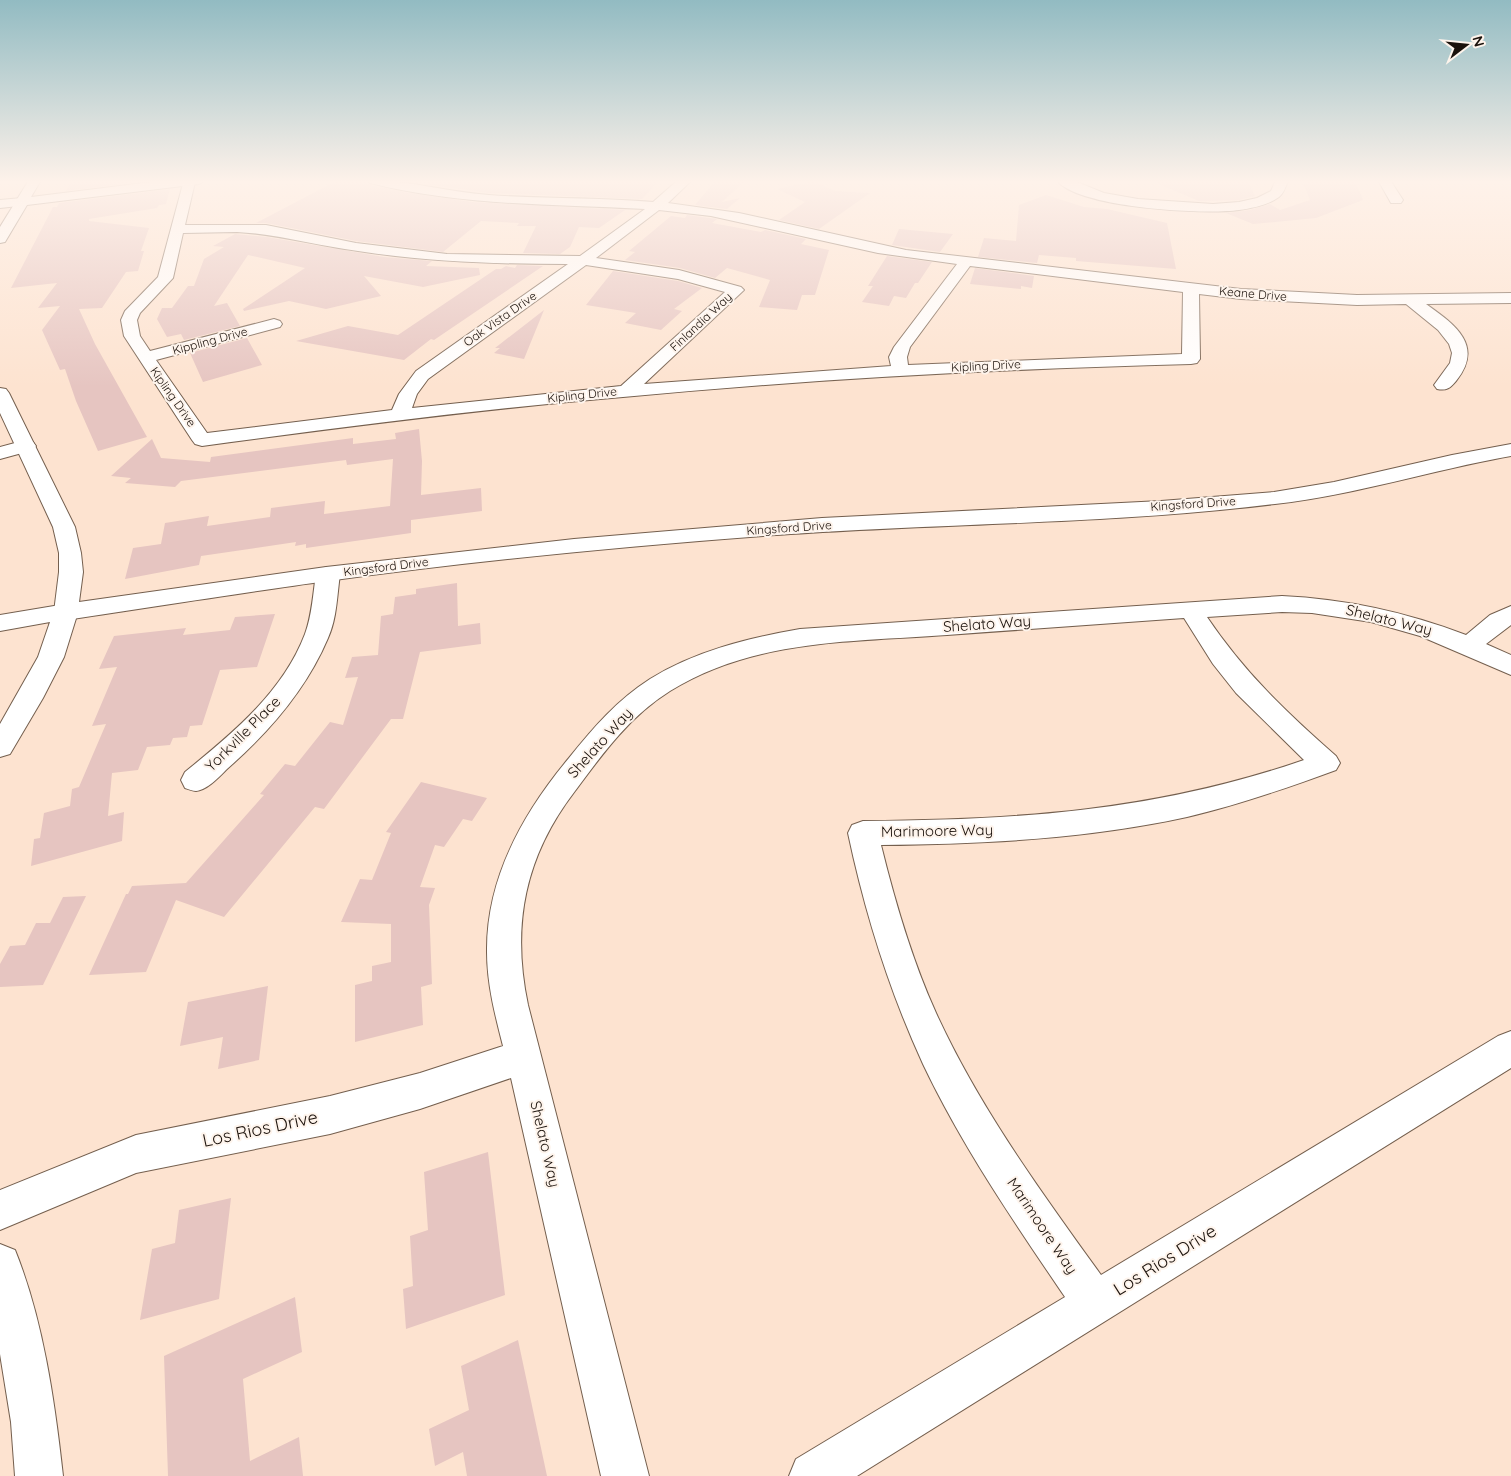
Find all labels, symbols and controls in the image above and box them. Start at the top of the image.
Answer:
north arrow [1441,20,1491,70]
text: N [1468,34,1489,49]
street label: Keane Drive [1219,283,1288,304]
street label: Oak Vista Drive [460,288,539,349]
street label: Finlandia Way [667,289,735,354]
street label: Kippling Drive [171,323,249,358]
street label: Kipling Drive [951,356,1021,375]
street label: Kipling Drive [147,364,200,430]
street label: Kipling Drive [546,383,618,406]
street label: Kingsford Drive [1150,493,1236,514]
street label: Kingsford Drive [746,517,832,538]
street label: Kingsford Drive [343,554,430,579]
street label: Shelato Way [1344,600,1434,639]
street label: Shelato Way [942,611,1032,636]
street label: Yorkville Place [201,692,284,775]
street label: Shelato Way [563,704,636,782]
street label: Marimoore Way [881,820,993,841]
street label: Shelato Way [526,1099,565,1189]
street label: Los Rios Drive [200,1105,320,1152]
street label: Marimoore Way [1003,1174,1082,1278]
street label: Los Rios Drive [1109,1219,1221,1300]

